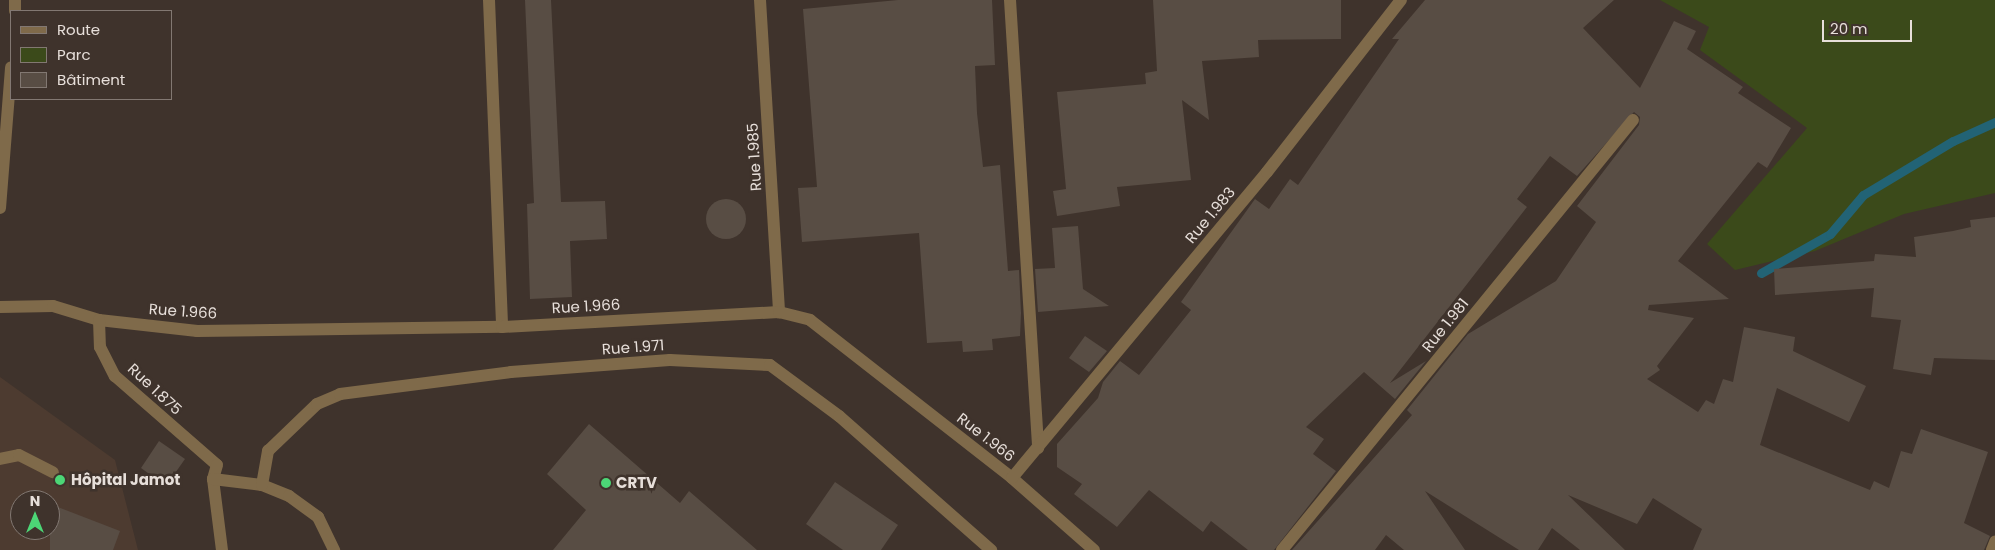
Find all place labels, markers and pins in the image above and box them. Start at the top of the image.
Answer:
place label: Hôpital Jamot [71,471,180,489]
marker: Hôpital Jamot [53,473,67,487]
place label: CRTV [616,474,657,492]
marker: CRTV [600,477,612,489]

